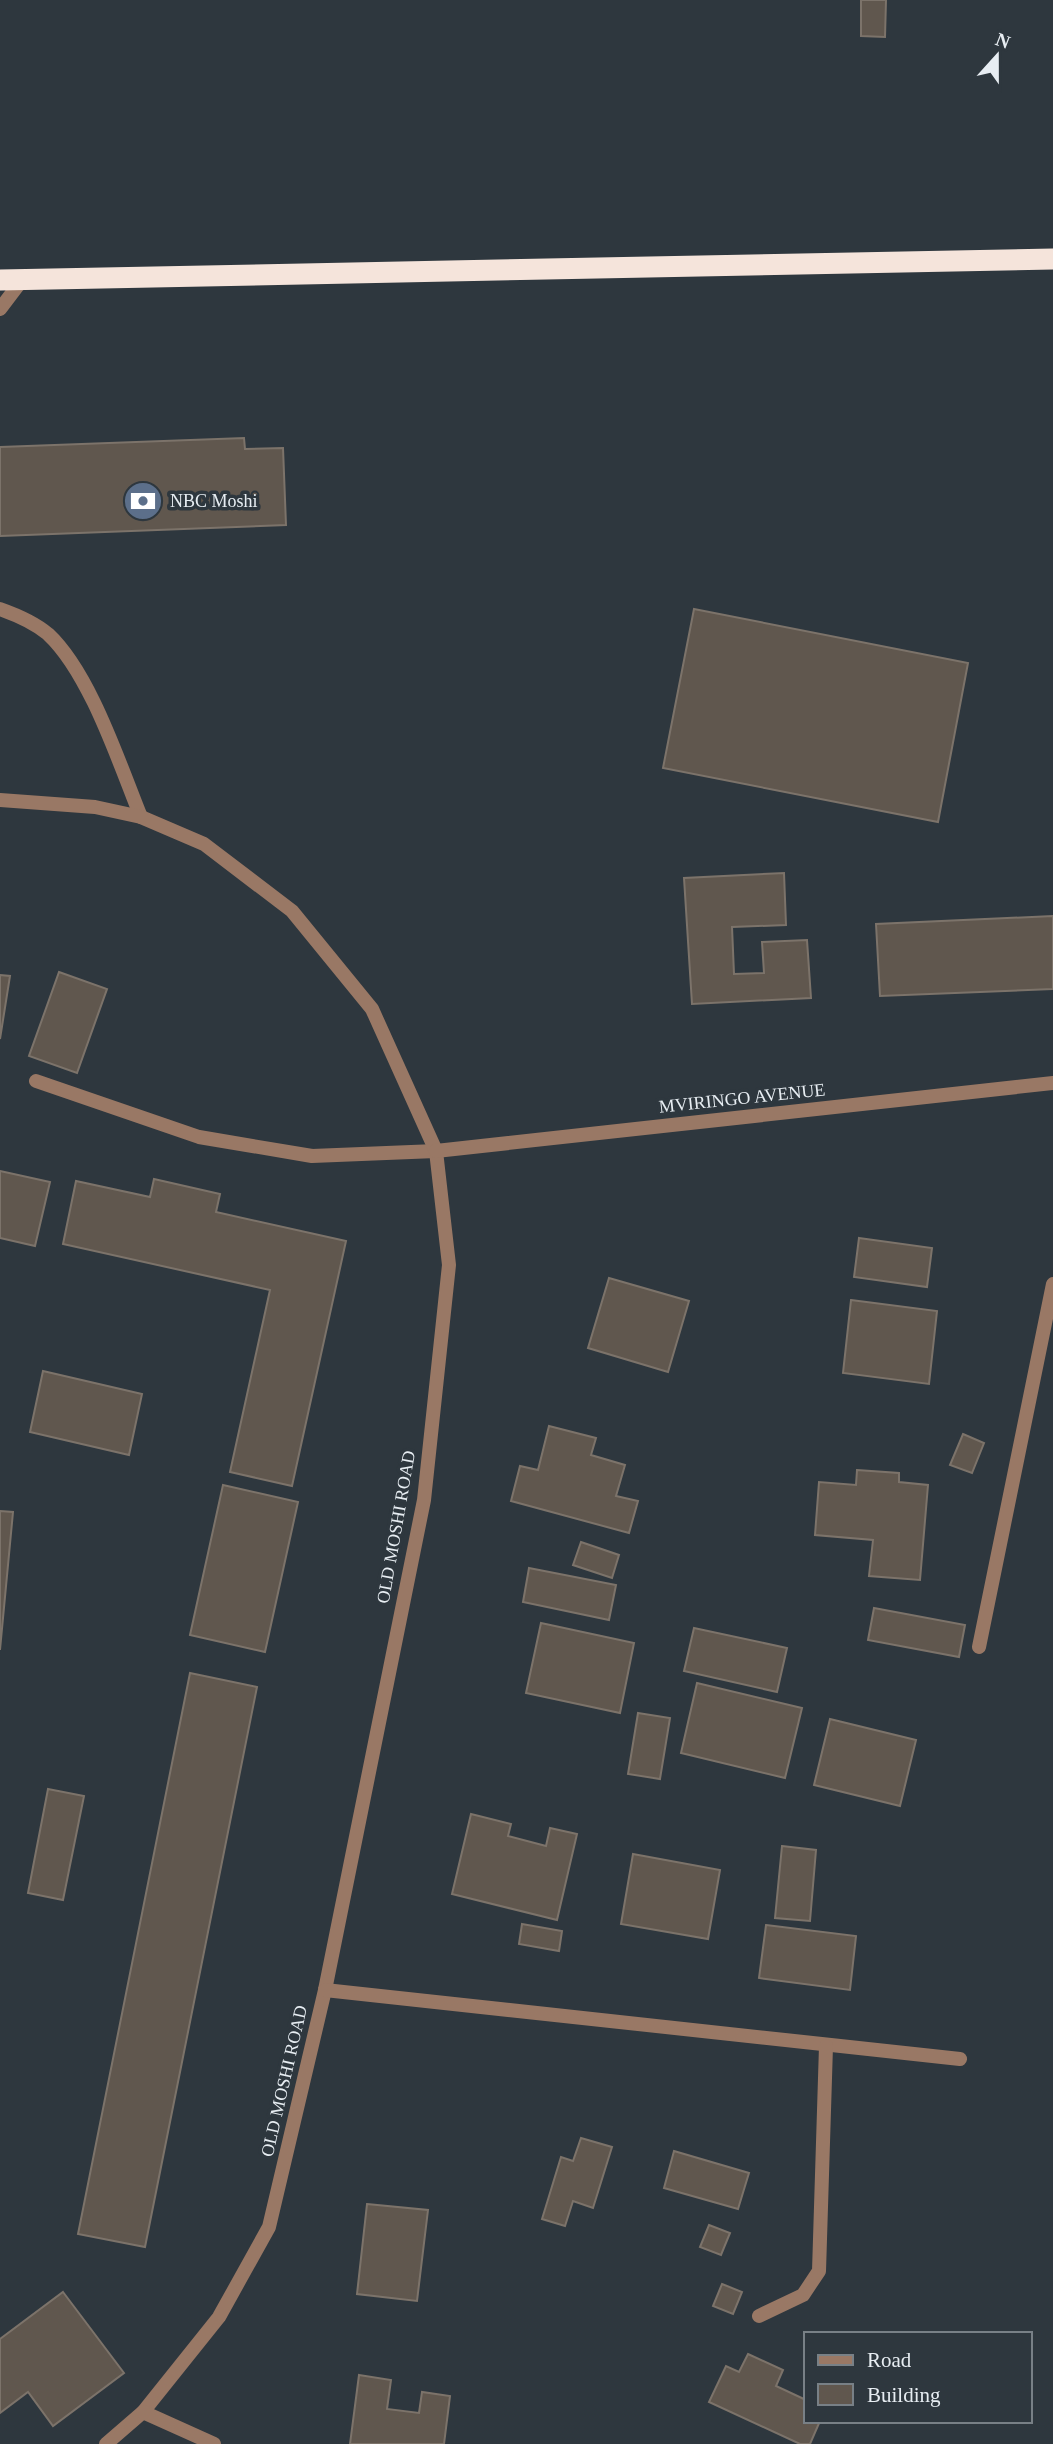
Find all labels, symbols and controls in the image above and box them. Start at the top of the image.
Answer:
north arrow [962,21,1032,91]
text: N [993,28,1013,53]
bank icon: NBC Moshi [122,480,164,522]
place label: NBC Moshi [170,491,258,511]
street label: MVIRINGO AVENUE [658,1079,826,1117]
street label: OLD MOSHI ROAD [373,1449,419,1605]
street label: OLD MOSHI ROAD [257,2003,311,2159]
legend [804,2332,1032,2423]
text: Road [867,2348,912,2372]
text: Building [867,2383,941,2407]

